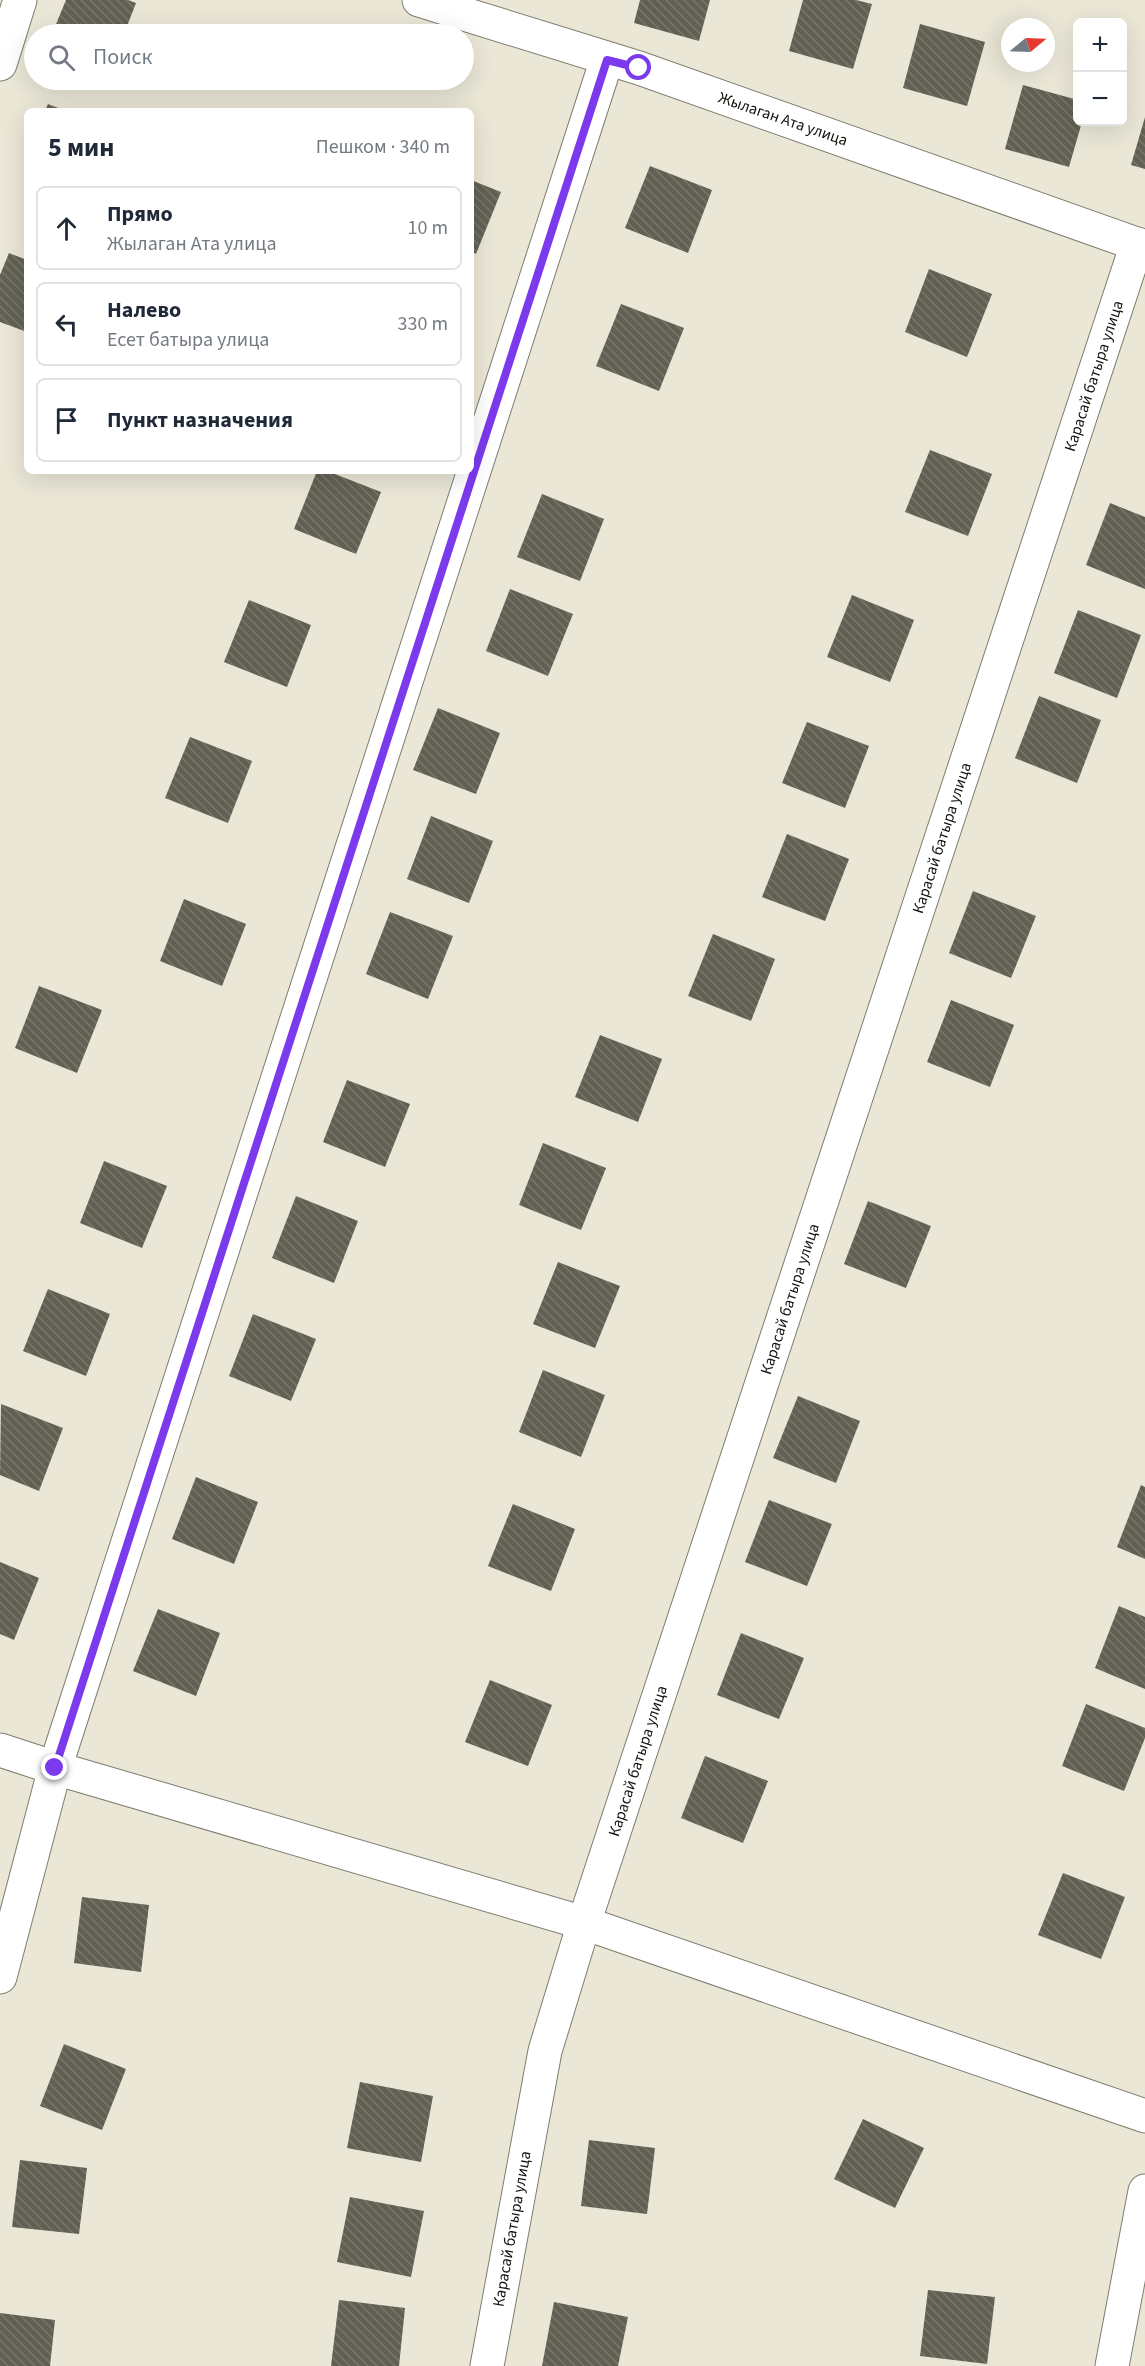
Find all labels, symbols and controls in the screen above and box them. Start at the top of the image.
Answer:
north arrow [1001,18,1055,72]
map controls [1073,18,1127,126]
button: + [1073,18,1127,72]
search box [24,24,474,90]
icon: search [45,41,78,74]
text: Поиск [93,41,152,73]
route start [625,54,651,80]
button: − [1073,72,1127,126]
street label: Жылаган Ата улица [715,87,851,151]
text: 5 мин [48,129,114,166]
text: Пешком · 340 m [316,133,450,161]
text: Прямо [107,198,173,230]
icon: ahead [50,212,83,245]
text: 10 m [408,214,448,242]
text: Жылаган Ата улица [107,230,277,258]
text: Налево [107,294,181,326]
street label: Карасай батыра улица [1059,298,1129,454]
icon: left [50,308,83,341]
text: 330 m [398,310,448,338]
text: Есет батыра улица [107,326,269,354]
icon: arrive [50,404,83,437]
text: Пункт назначения [107,404,293,436]
street label: Карасай батыра улица [907,760,977,916]
street label: Карасай батыра улица [755,1221,825,1377]
street label: Карасай батыра улица [603,1683,673,1839]
route end [41,1754,67,1780]
street label: Карасай батыра улица [487,2149,537,2309]

